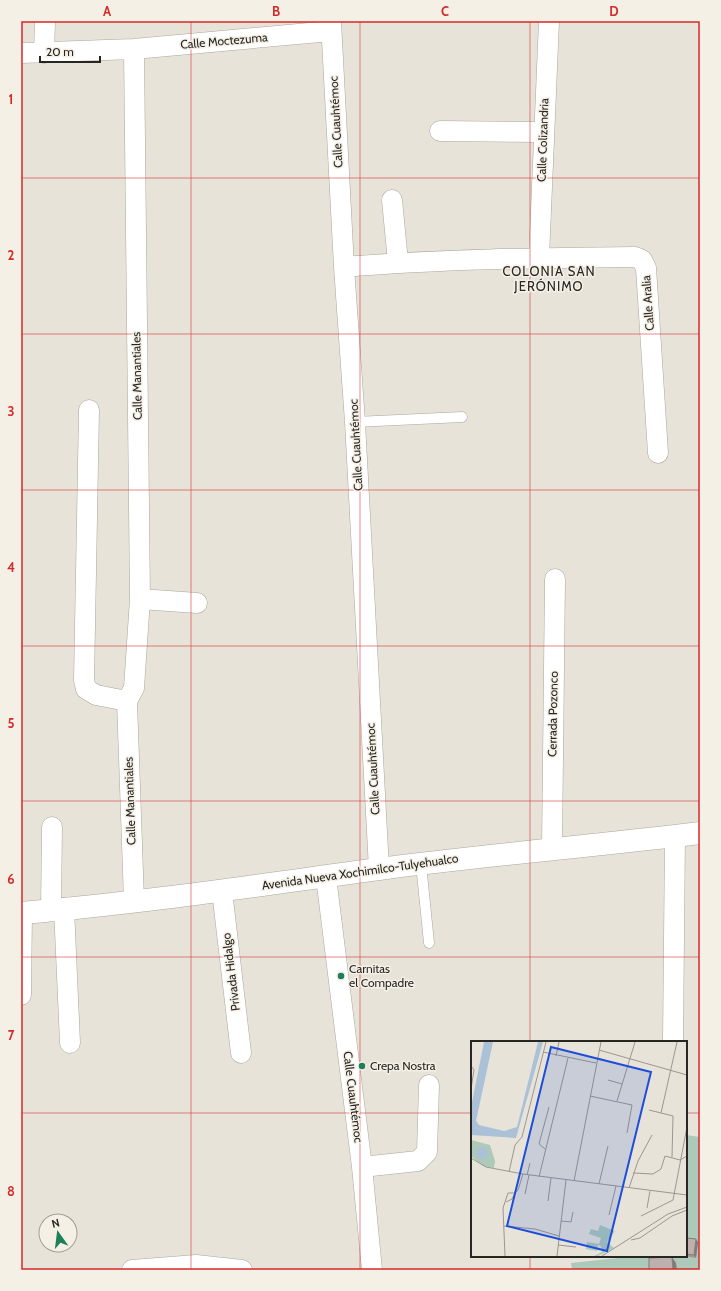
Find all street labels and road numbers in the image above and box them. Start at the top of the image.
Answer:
street label: Calle Moctezuma [180,29,268,52]
street label: Calle Cuauhtémoc [326,75,345,168]
street label: Calle Colizandria [534,98,551,182]
street label: Calle Aralia [638,275,657,331]
street label: Calle Manantiales [128,332,145,420]
street label: Calle Cuauhtémoc [346,398,365,491]
street label: Cerrada Pozonco [544,671,561,757]
street label: Calle Cuauhtémoc [363,722,382,815]
street label: Calle Manantiales [120,757,139,845]
street label: Avenida Nueva Xochimilco-Tulyehualco [261,850,460,893]
street label: Privada Hidalgo [218,932,243,1012]
street label: Calle Cuauhtémoc [340,1050,367,1144]

